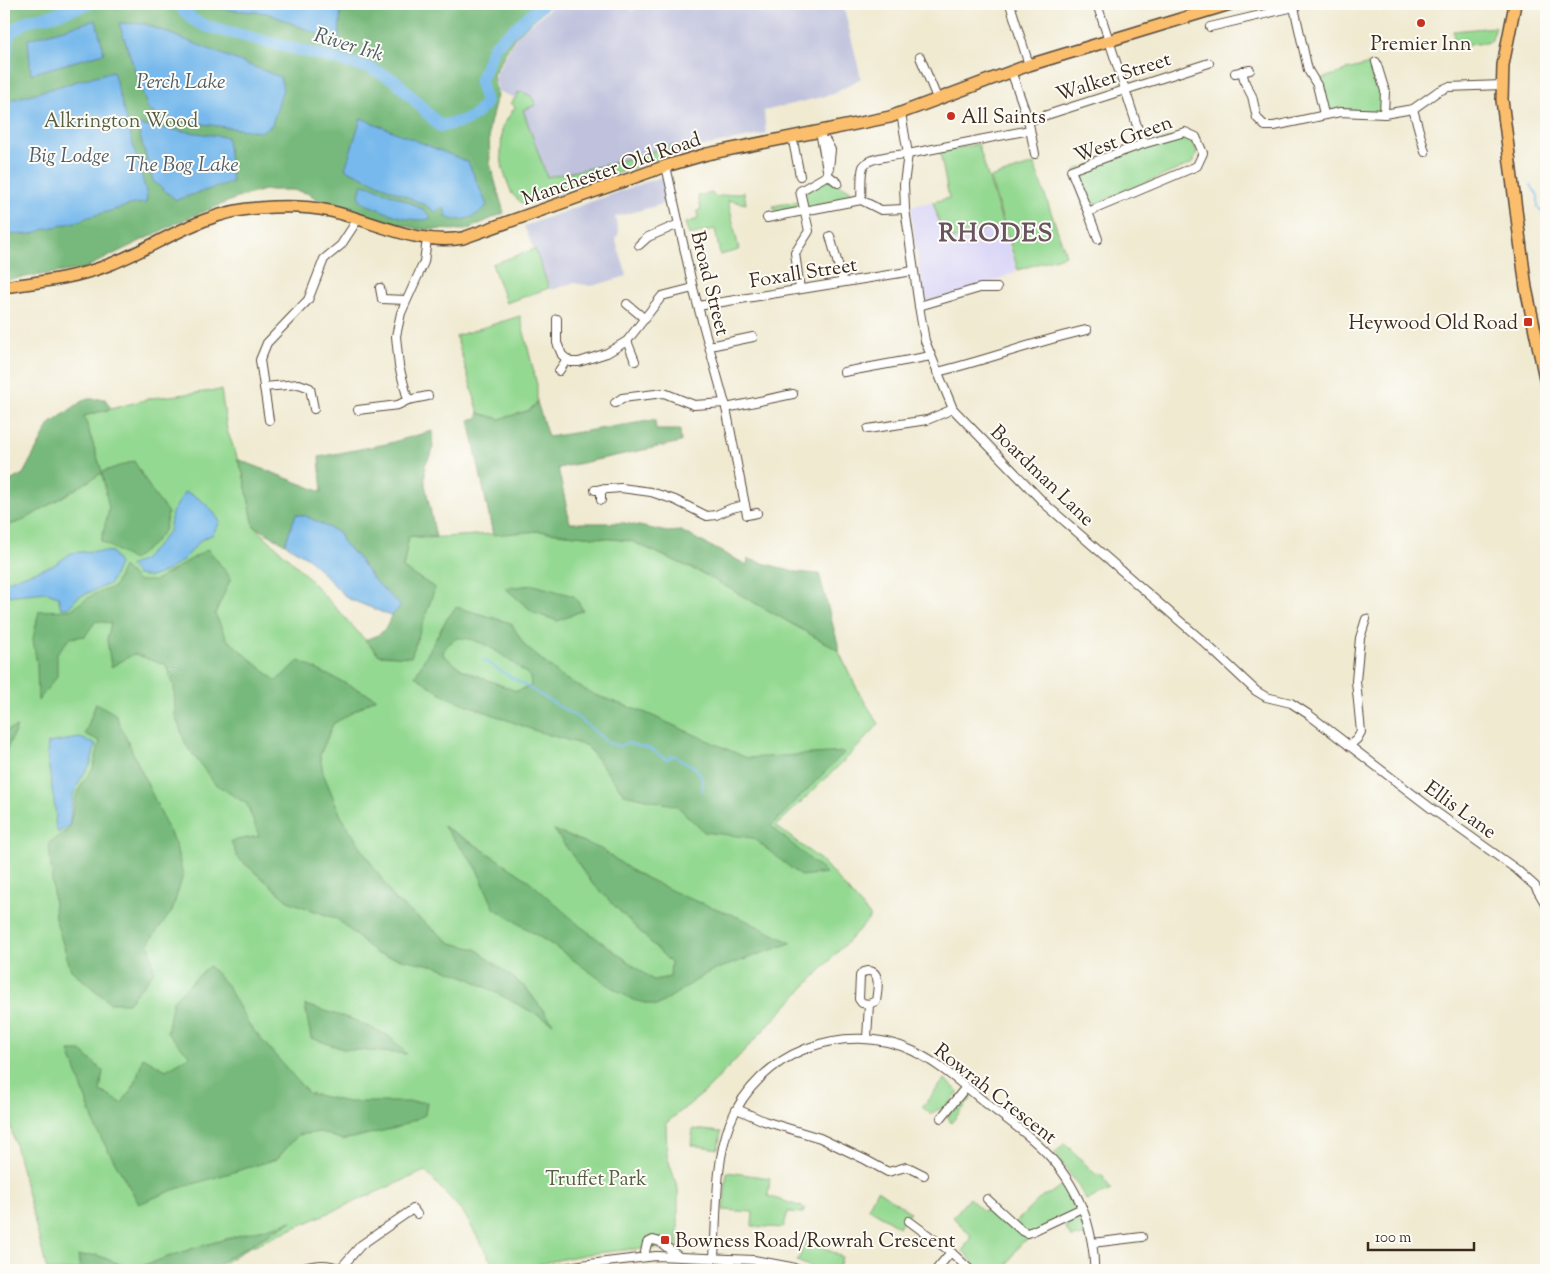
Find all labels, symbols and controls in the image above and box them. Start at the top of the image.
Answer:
marker: Premier Inn [1415,17,1427,29]
water label: River Irk [310,21,387,71]
place label: Premier Inn [1370,31,1472,60]
street label: Walker Street [1053,46,1175,111]
water label: Perch Lake [136,68,226,98]
place label: All Saints [961,104,1046,133]
park label: Alkrington Wood [44,108,198,137]
street label: West Green [1071,109,1177,172]
marker: All Saints [945,110,957,122]
street label: Manchester Old Road [518,126,705,215]
water label: Big Lodge [29,142,109,172]
water label: The Bog Lake [125,151,239,181]
district label: RHODES [939,217,1053,253]
street label: Broad Street [682,228,736,339]
street label: Foxall Street [747,252,860,297]
place label: Heywood Old Road [1348,310,1518,339]
marker: Heywood Old Road [1522,316,1534,328]
street label: Boardman Lane [983,419,1100,534]
street label: Ellis Lane [1417,775,1502,847]
street label: Rowrah Crescent [927,1038,1062,1152]
park label: Truffet Park [545,1166,647,1195]
scale bar [1368,1219,1474,1251]
place label: Bowness Road/Rowrah Crescent [675,1228,956,1257]
text: 100 m [1375,1228,1412,1249]
marker: Bowness Road/Rowrah Crescent [659,1234,671,1246]

